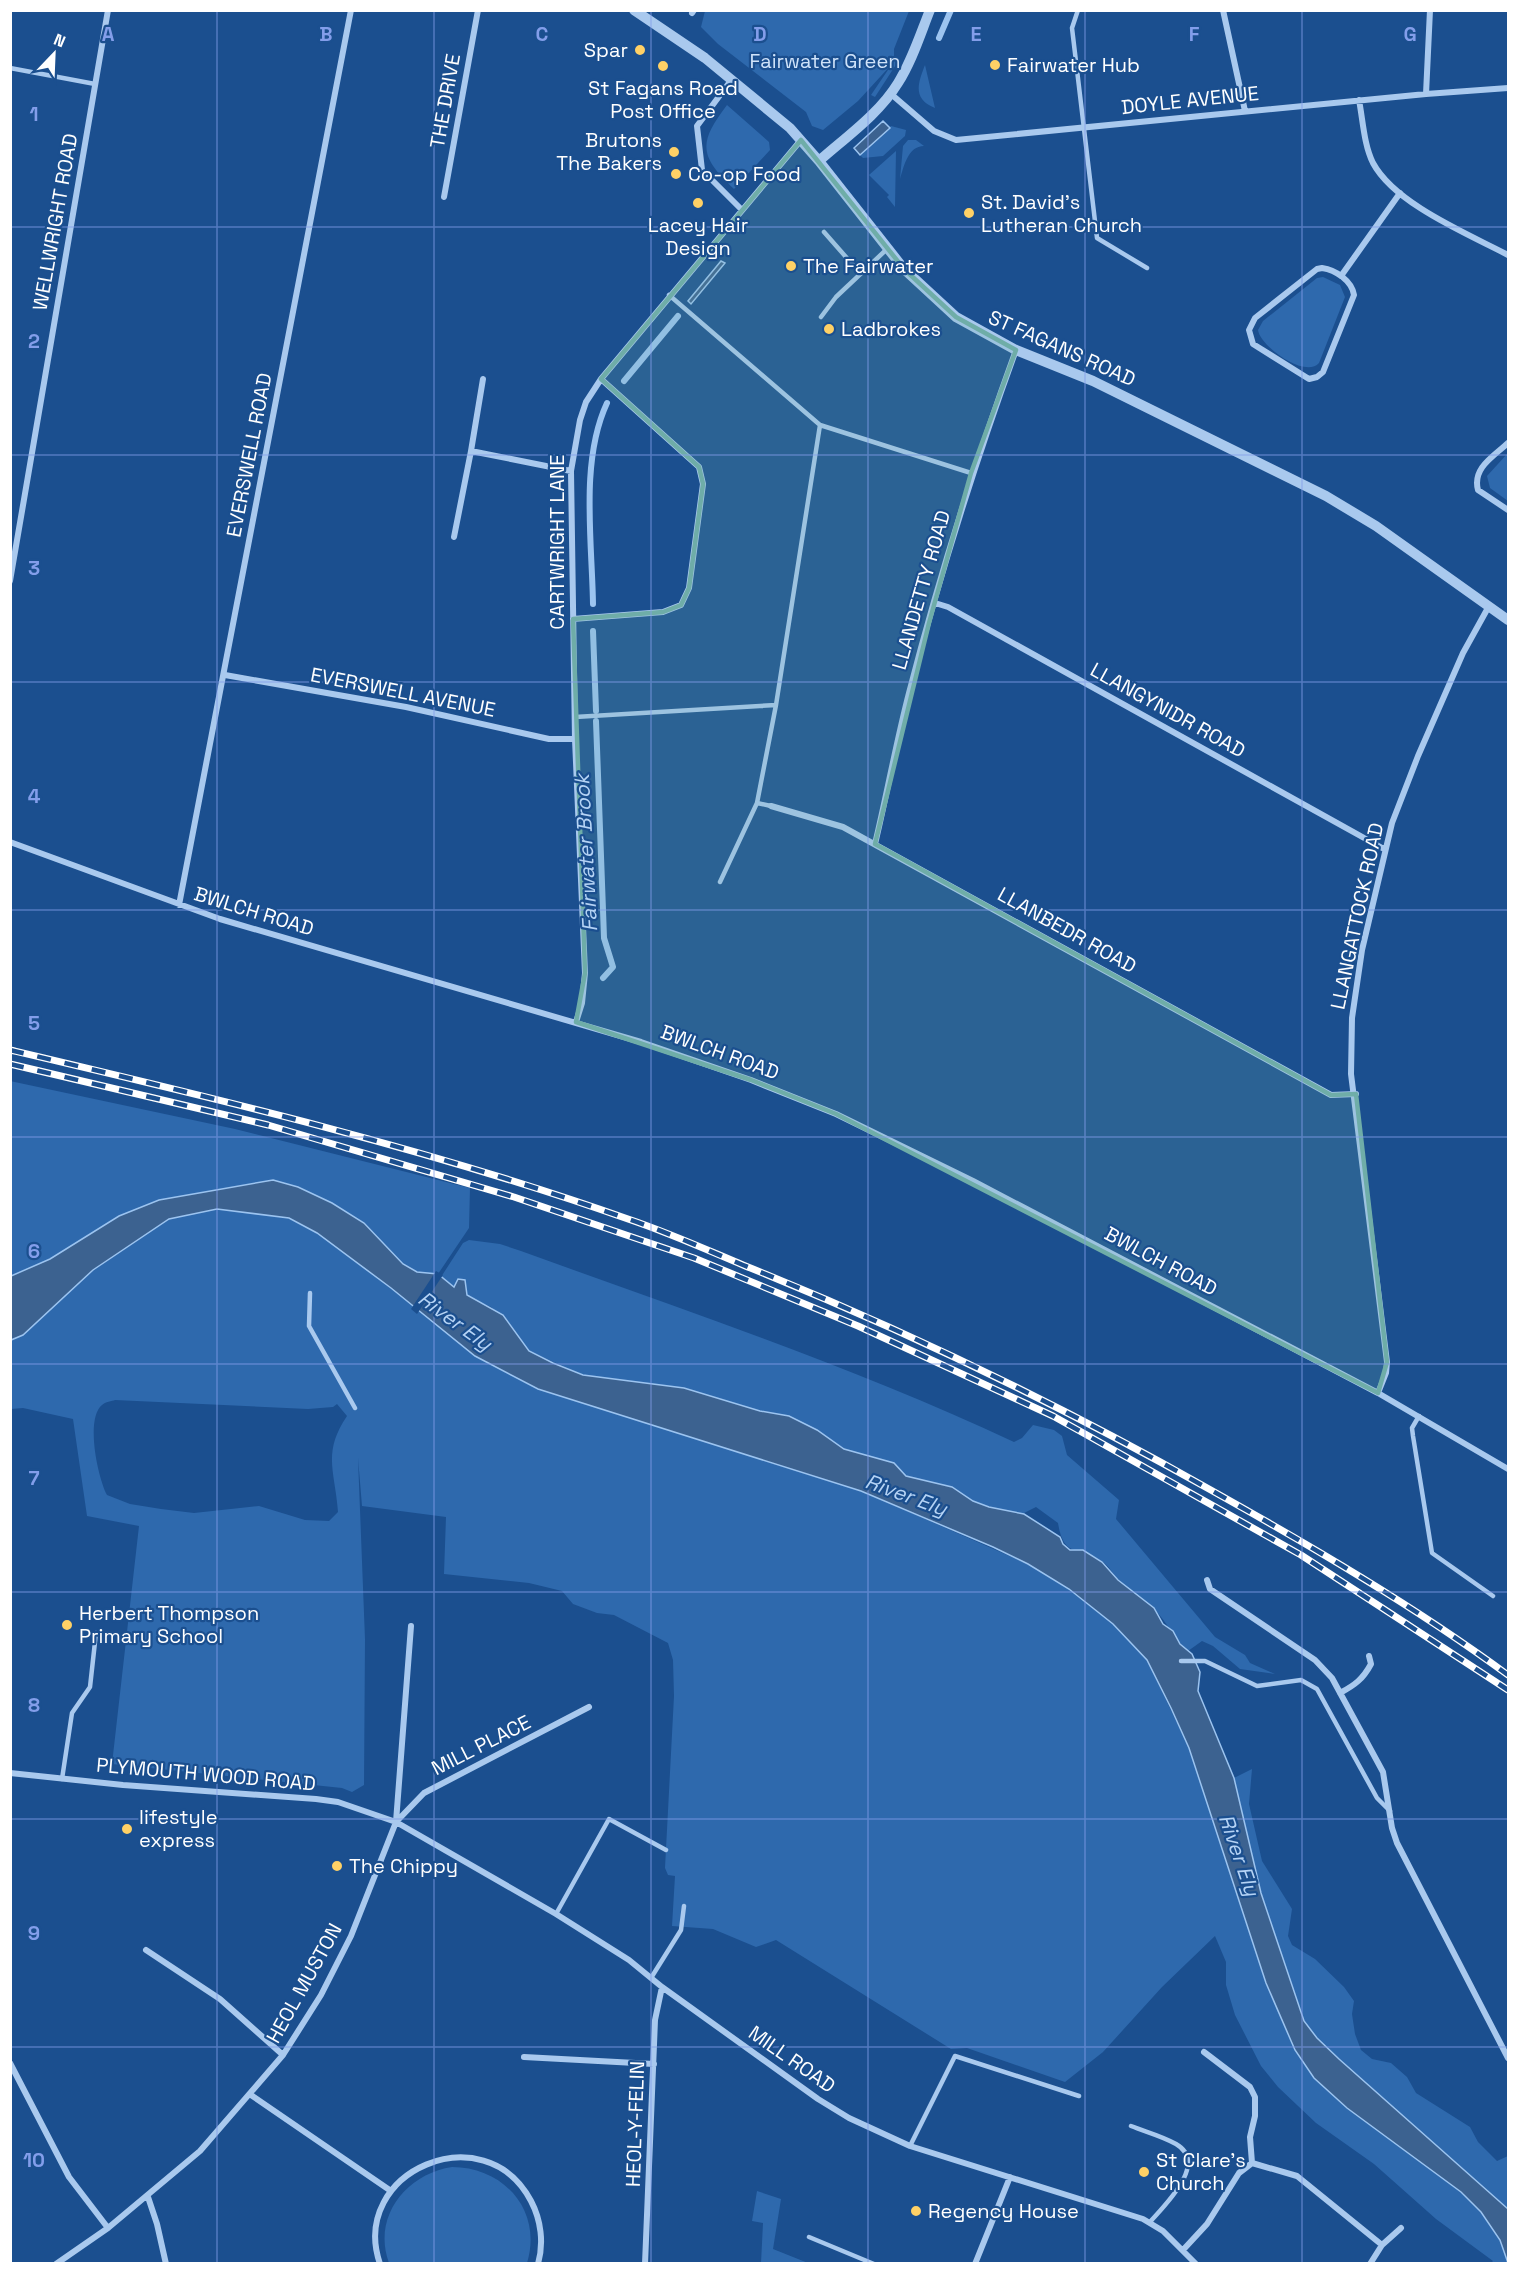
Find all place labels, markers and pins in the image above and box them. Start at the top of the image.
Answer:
place label: Spar [584,37,628,63]
marker: Spar [633,43,647,57]
place label: Fairwater Hub [1007,52,1140,78]
marker: Fairwater Hub [988,58,1002,72]
marker: St Fagans Road Post Office [656,59,670,73]
place label: St Fagans Road Post Office [588,75,738,124]
place label: Brutons The Bakers [556,127,662,176]
marker: Brutons The Bakers [667,145,681,159]
place label: Co-op Food [688,161,801,187]
marker: Co-op Food [669,167,683,181]
place label: St. David's Lutheran Church [981,189,1142,238]
marker: Lacey Hair Design [691,196,705,210]
marker: St. David's Lutheran Church [962,206,976,220]
place label: Lacey Hair Design [648,212,748,261]
place label: The Fairwater [803,253,934,279]
marker: The Fairwater [784,259,798,273]
place label: Ladbrokes [841,316,941,342]
marker: Ladbrokes [822,322,836,336]
place label: Herbert Thompson Primary School [79,1600,259,1649]
marker: Herbert Thompson Primary School [60,1618,74,1632]
place label: lifestyle express [139,1804,218,1853]
marker: lifestyle express [120,1822,134,1836]
place label: The Chippy [349,1853,458,1879]
marker: The Chippy [330,1859,344,1873]
place label: St Clare's Church [1156,2147,1246,2196]
marker: St Clare's Church [1137,2165,1151,2179]
place label: Regency House [928,2198,1079,2224]
marker: Regency House [909,2204,923,2218]

